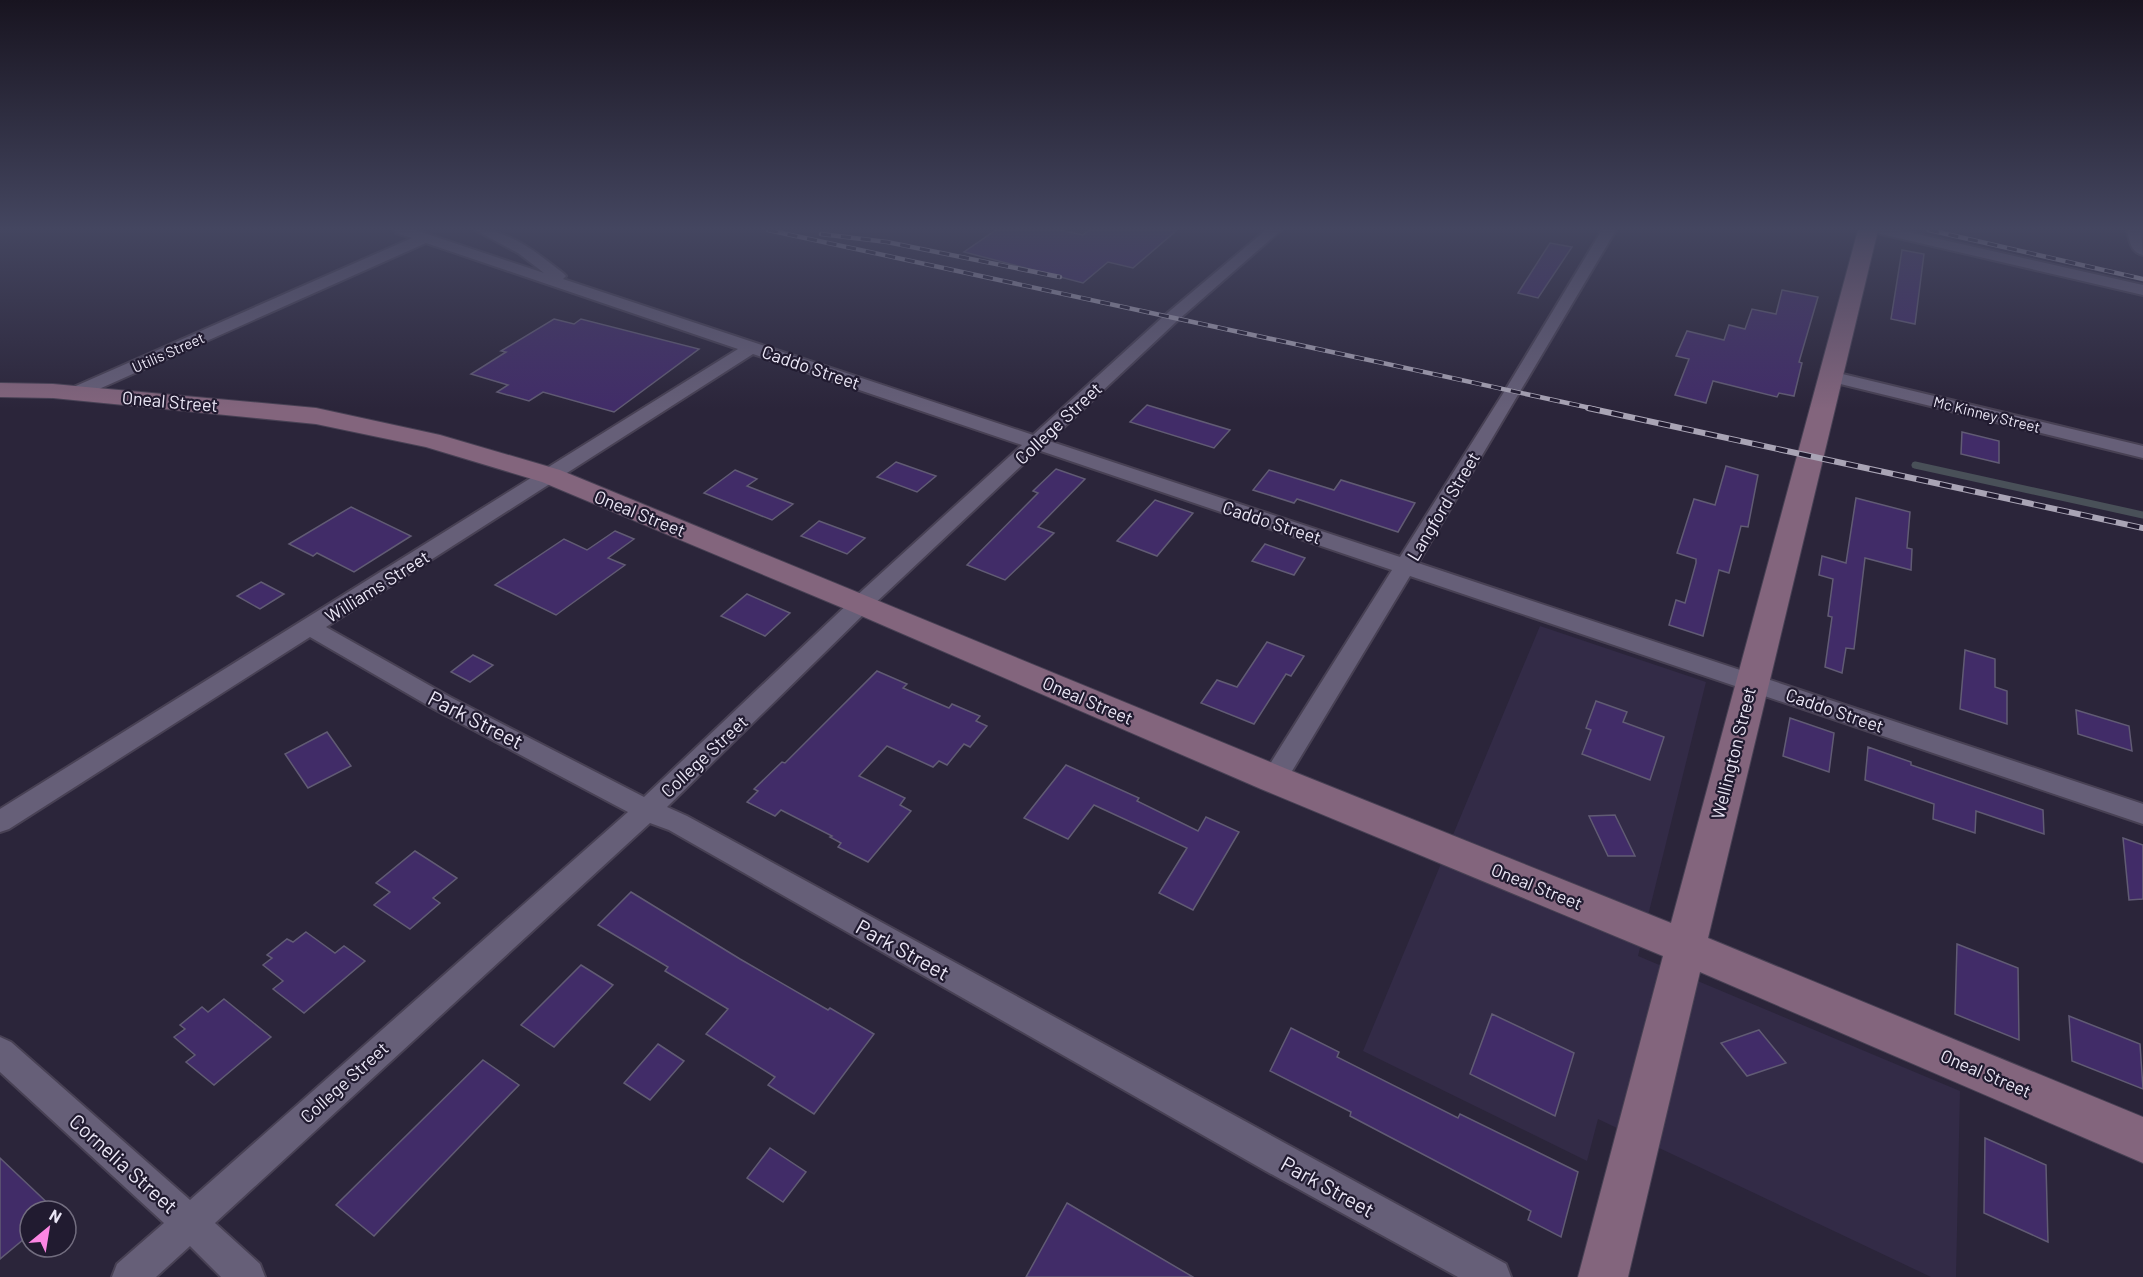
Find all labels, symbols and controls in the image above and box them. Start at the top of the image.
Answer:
street label: Utilis Street [129,328,207,376]
street label: Caddo Street [759,340,863,394]
street label: College Street [1010,377,1106,469]
street label: Oneal Street [121,386,219,416]
street label: Mc Kinney Street [1932,392,2042,436]
street label: Langford Street [1402,448,1484,564]
street label: Oneal Street [591,485,689,541]
street label: Caddo Street [1220,496,1324,548]
street label: Williams Street [321,545,433,627]
street label: Oneal Street [1039,671,1137,729]
street label: Caddo Street [1783,683,1887,737]
street label: Park Street [425,685,527,753]
street label: Wellington Street [1706,685,1760,821]
street label: College Street [656,710,752,802]
street label: Oneal Street [1488,858,1586,914]
street label: Park Street [852,913,954,985]
street label: College Street [296,1037,392,1127]
street label: Oneal Street [1937,1044,2035,1102]
street label: Cornelia Street [65,1108,183,1218]
street label: Park Street [1277,1150,1379,1222]
north arrow [18,1199,78,1259]
text: N [46,1205,65,1226]

